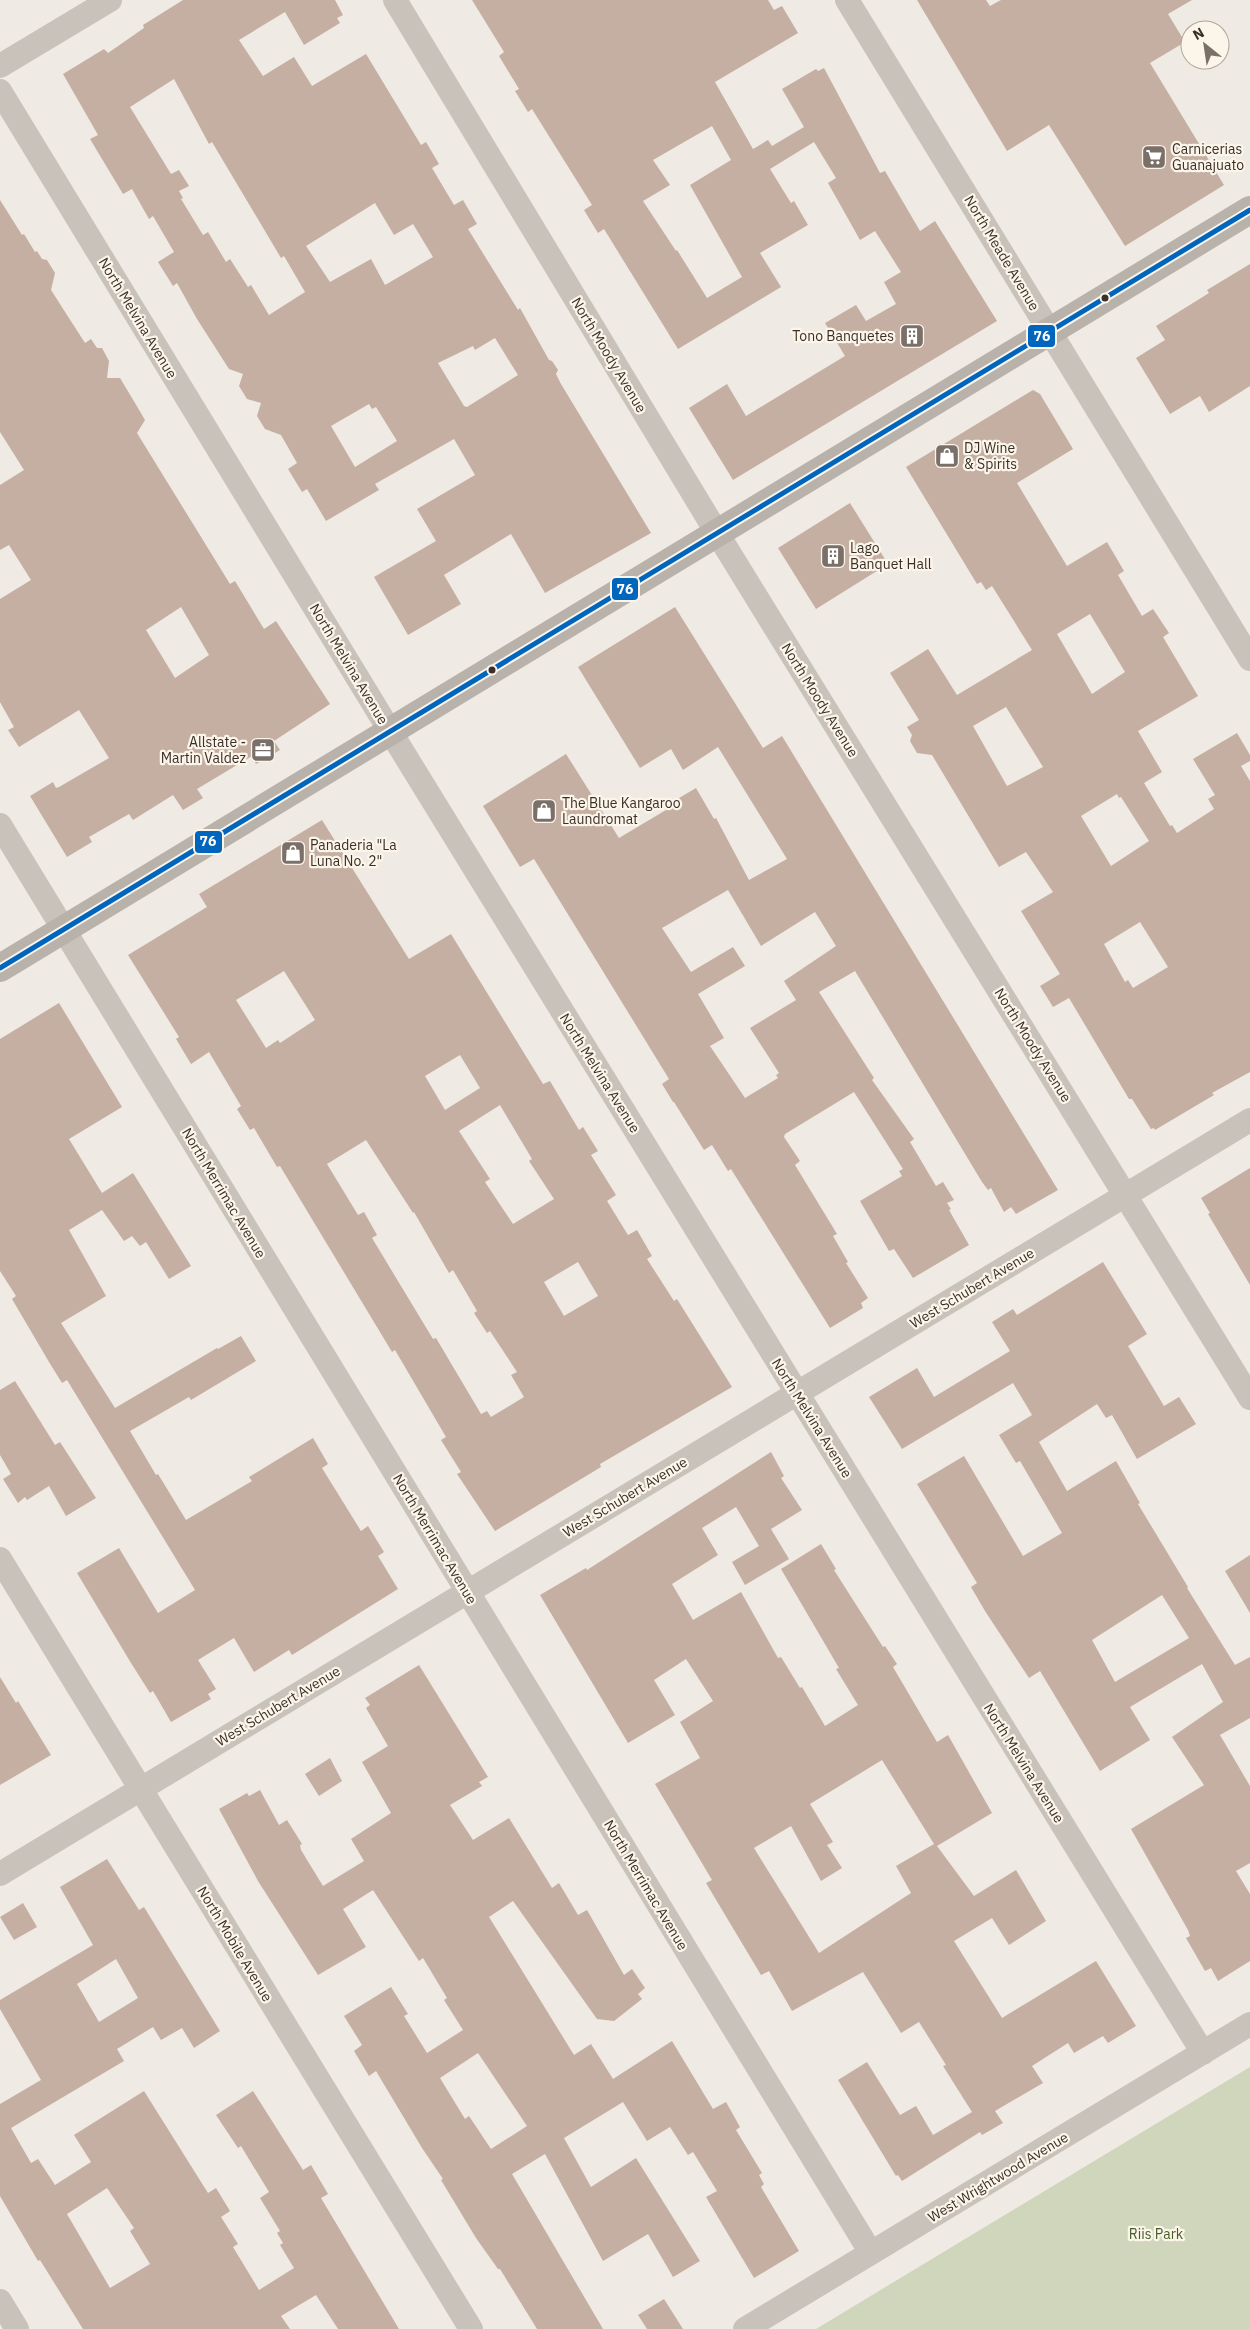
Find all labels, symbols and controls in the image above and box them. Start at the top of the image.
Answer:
north arrow [1180,20,1230,70]
text: N [1190,23,1207,44]
place label: Carnicerias Guanajuato [1172,140,1244,174]
supermarket icon: Carnicerias Guanajuato [1141,144,1167,170]
street label: North Meade Avenue [960,192,1044,314]
street label: North Melvina Avenue [95,254,181,382]
unlabelled marker [1100,293,1110,303]
street label: North Moody Avenue [567,294,651,416]
building icon: Tono Banquetes [899,323,925,349]
line badge: 76 [1027,324,1056,348]
place label: Tono Banquetes [792,327,894,345]
text: 76 [1034,327,1050,345]
place label: DJ Wine & Spirits [964,439,1017,473]
shop icon: DJ Wine & Spirits [934,443,960,469]
place label: Lago Banquet Hall [850,539,932,573]
building icon: Lago Banquet Hall [820,543,846,569]
line badge: 76 [611,577,639,601]
text: 76 [617,580,633,598]
street label: North Melvina Avenue [306,600,392,728]
street label: North Moody Avenue [778,640,863,761]
unlabelled marker [487,665,497,675]
place label: Allstate - Martin Valdez [161,733,246,767]
office icon: Allstate - Martin Valdez [250,737,276,763]
place label: The Blue Kangaroo Laundromat [562,794,681,828]
shop icon: The Blue Kangaroo Laundromat [531,798,557,824]
line badge: 76 [194,830,223,854]
text: 76 [200,832,216,850]
place label: Panaderia "La Luna No. 2" [310,836,397,870]
shop icon: Panaderia "La Luna No. 2" [280,840,306,866]
street label: North Moody Avenue [991,985,1076,1106]
street label: North Melvina Avenue [556,1010,644,1136]
street label: North Merrimac Avenue [178,1125,270,1262]
street label: West Schubert Avenue [907,1244,1038,1332]
street label: North Melvina Avenue [768,1355,856,1481]
street label: West Schubert Avenue [560,1453,691,1541]
street label: North Merrimac Avenue [389,1471,481,1608]
street label: West Schubert Avenue [213,1662,344,1750]
street label: North Melvina Avenue [980,1700,1068,1826]
street label: North Merrimac Avenue [600,1817,692,1954]
street label: North Mobile Avenue [193,1883,277,2005]
street label: West Wrightwood Avenue [925,2128,1072,2226]
park label: Riis Park [1129,2225,1184,2243]

